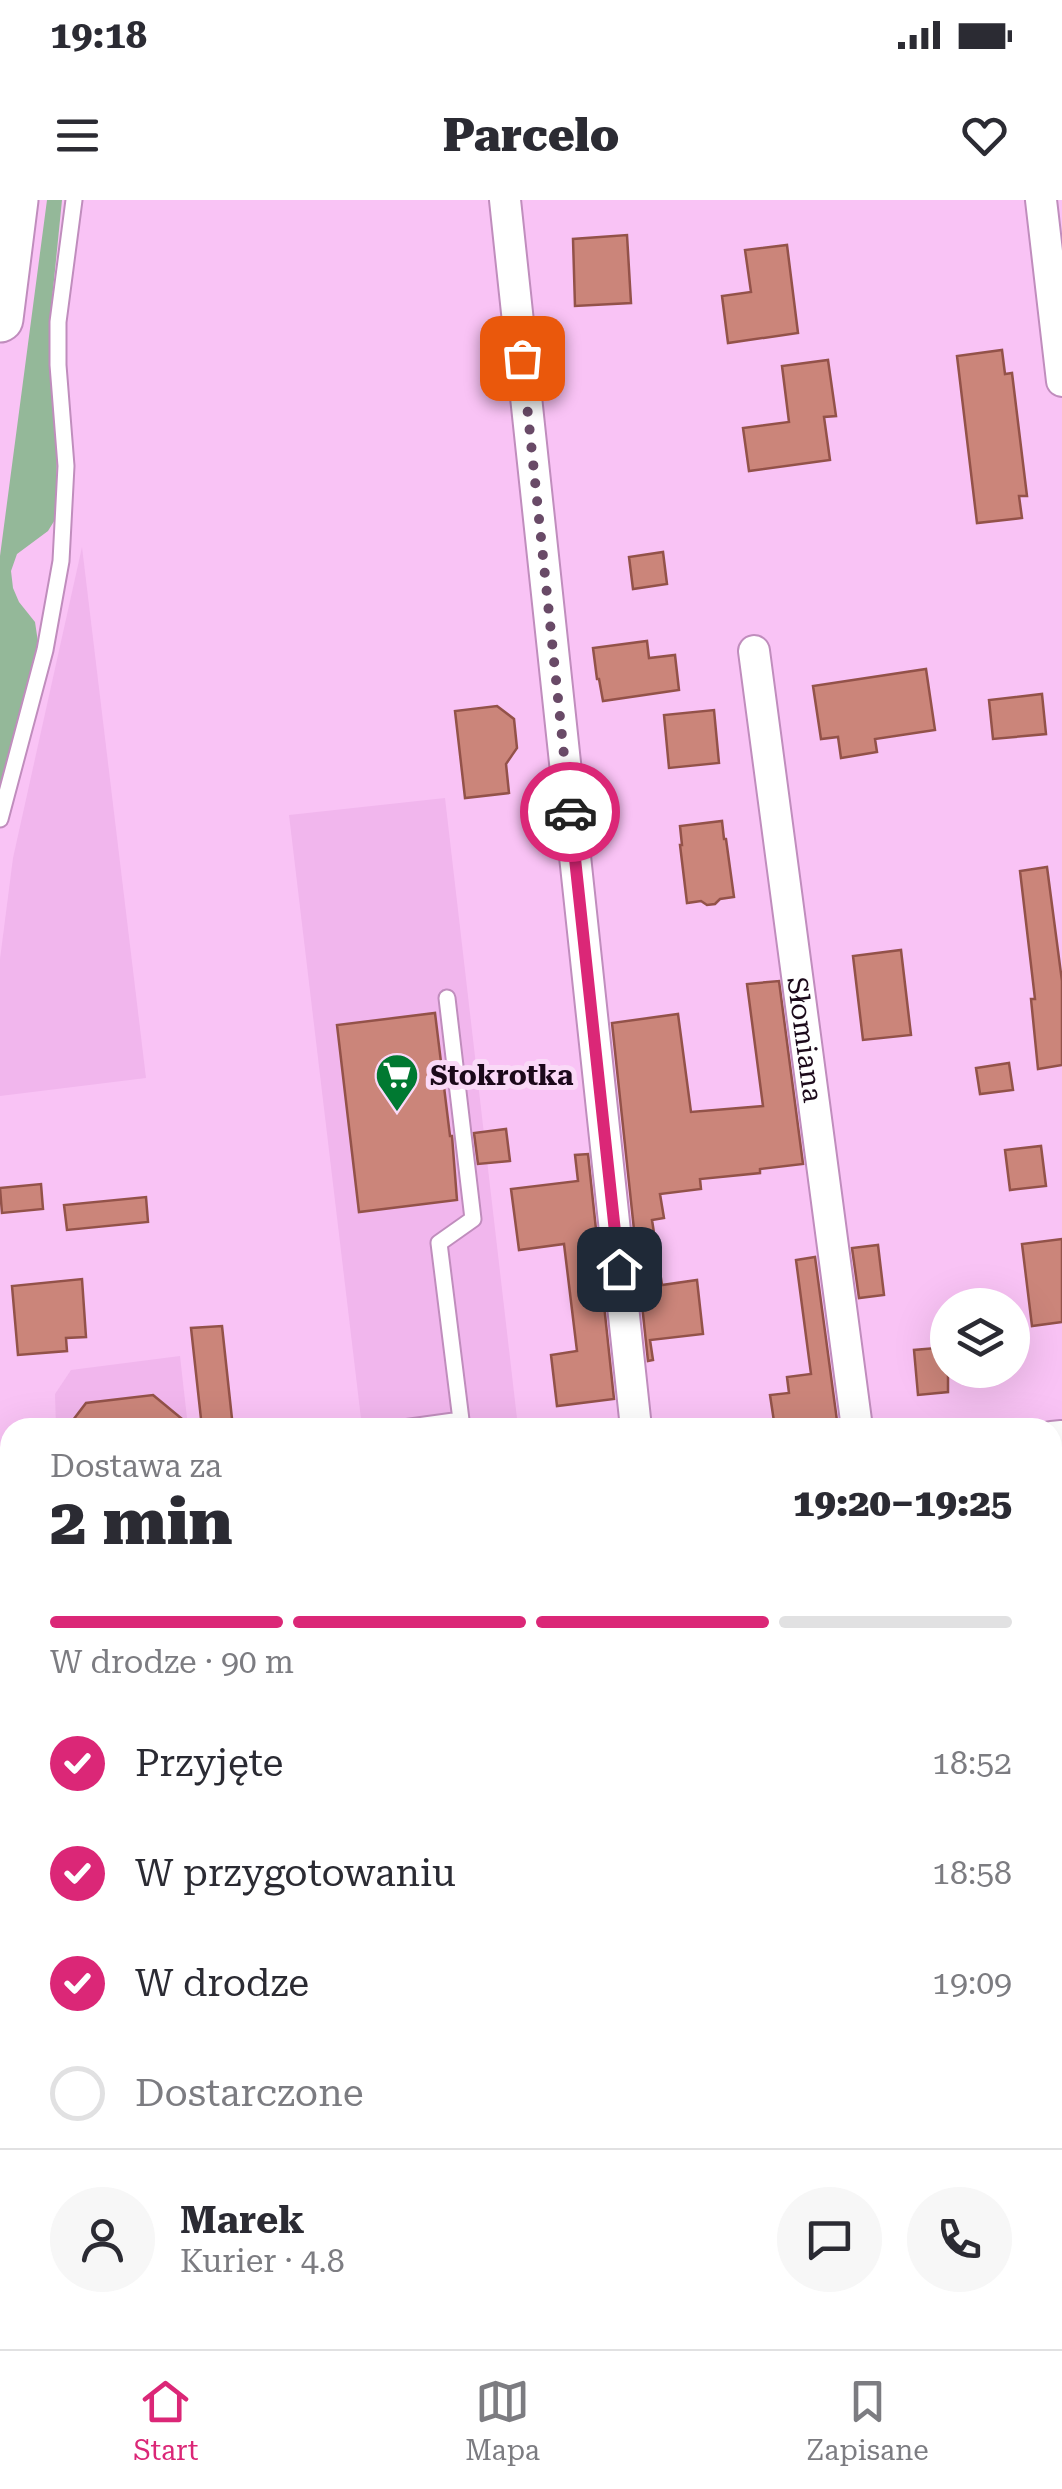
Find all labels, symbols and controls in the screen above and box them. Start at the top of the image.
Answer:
text: 19:18 [50,13,147,57]
icon: menu [50,108,105,163]
icon: heart [957,108,1012,163]
text: Parcelo [443,109,619,162]
pin [480,316,565,401]
icon: bag [495,331,550,386]
courier [520,762,620,862]
icon: car [543,785,598,840]
street label: Słomiana [780,975,830,1105]
supermarket icon: Stokrotka [374,1052,420,1113]
place label: Stokrotka [430,1059,574,1092]
pin [577,1227,662,1312]
icon: home [592,1242,647,1297]
map controls [930,1288,1030,1388]
button: layers [930,1288,1030,1388]
text: Dostawa za [50,1447,222,1485]
text: 19:20–19:25 [793,1481,1012,1525]
text: 2 min [50,1484,233,1560]
text: W drodze · 90 m [50,1643,294,1681]
icon: check [50,1736,105,1791]
text: Przyjęte [135,1741,283,1785]
text: 18:52 [932,1744,1012,1782]
icon: check [50,1846,105,1901]
text: W przygotowaniu [135,1851,456,1895]
text: 18:58 [932,1854,1012,1892]
icon: check [50,1956,105,2011]
text: W drodze [135,1961,309,2005]
text: 19:09 [932,1964,1012,2002]
text: Dostarczone [135,2071,364,2115]
button: person [50,2187,155,2292]
button: chat [777,2187,882,2292]
button: phone [907,2187,1012,2292]
text: Marek [180,2198,305,2242]
text: Kurier · 4.8 [180,2242,345,2280]
tab: Start [133,2374,199,2467]
tab: Mapa [465,2374,540,2467]
tab: Zapisane [807,2374,929,2467]

